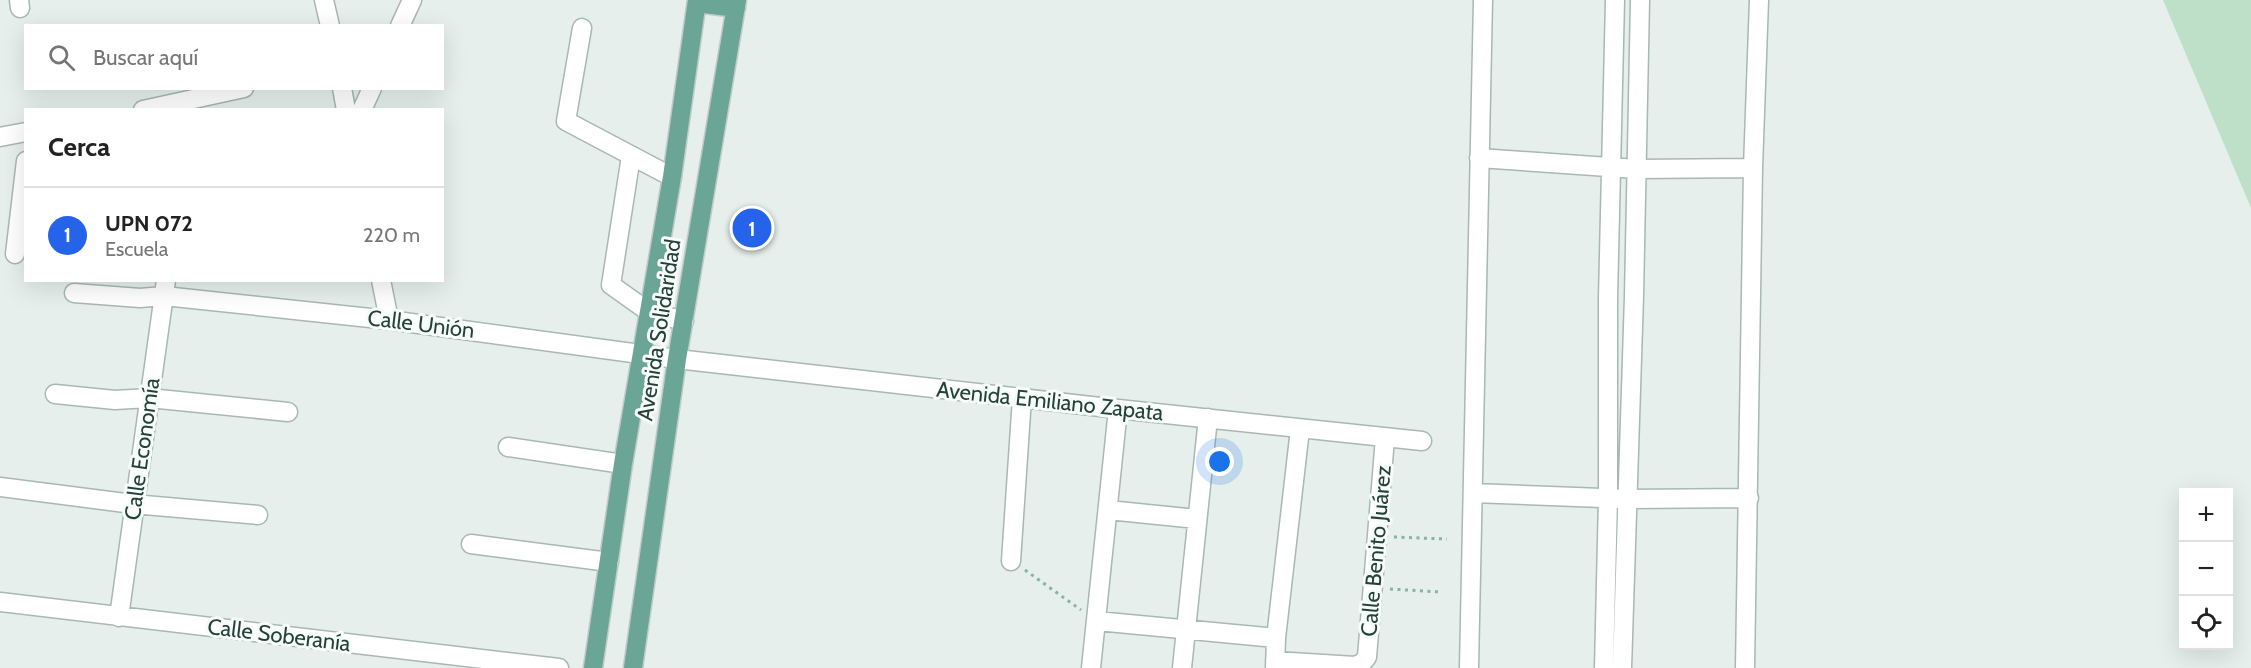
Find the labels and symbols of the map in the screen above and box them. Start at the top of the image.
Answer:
pin: 1 [732,206,771,250]
street label: Avenida Solidaridad [631,237,687,423]
street label: Calle Unión [366,304,476,344]
street label: Calle Economía [119,376,165,522]
street label: Avenida Emiliano Zapata [935,376,1165,426]
your location [1205,447,1234,476]
street label: Calle Benito Juárez [1355,464,1397,638]
street label: Calle Soberanía [206,613,352,657]

